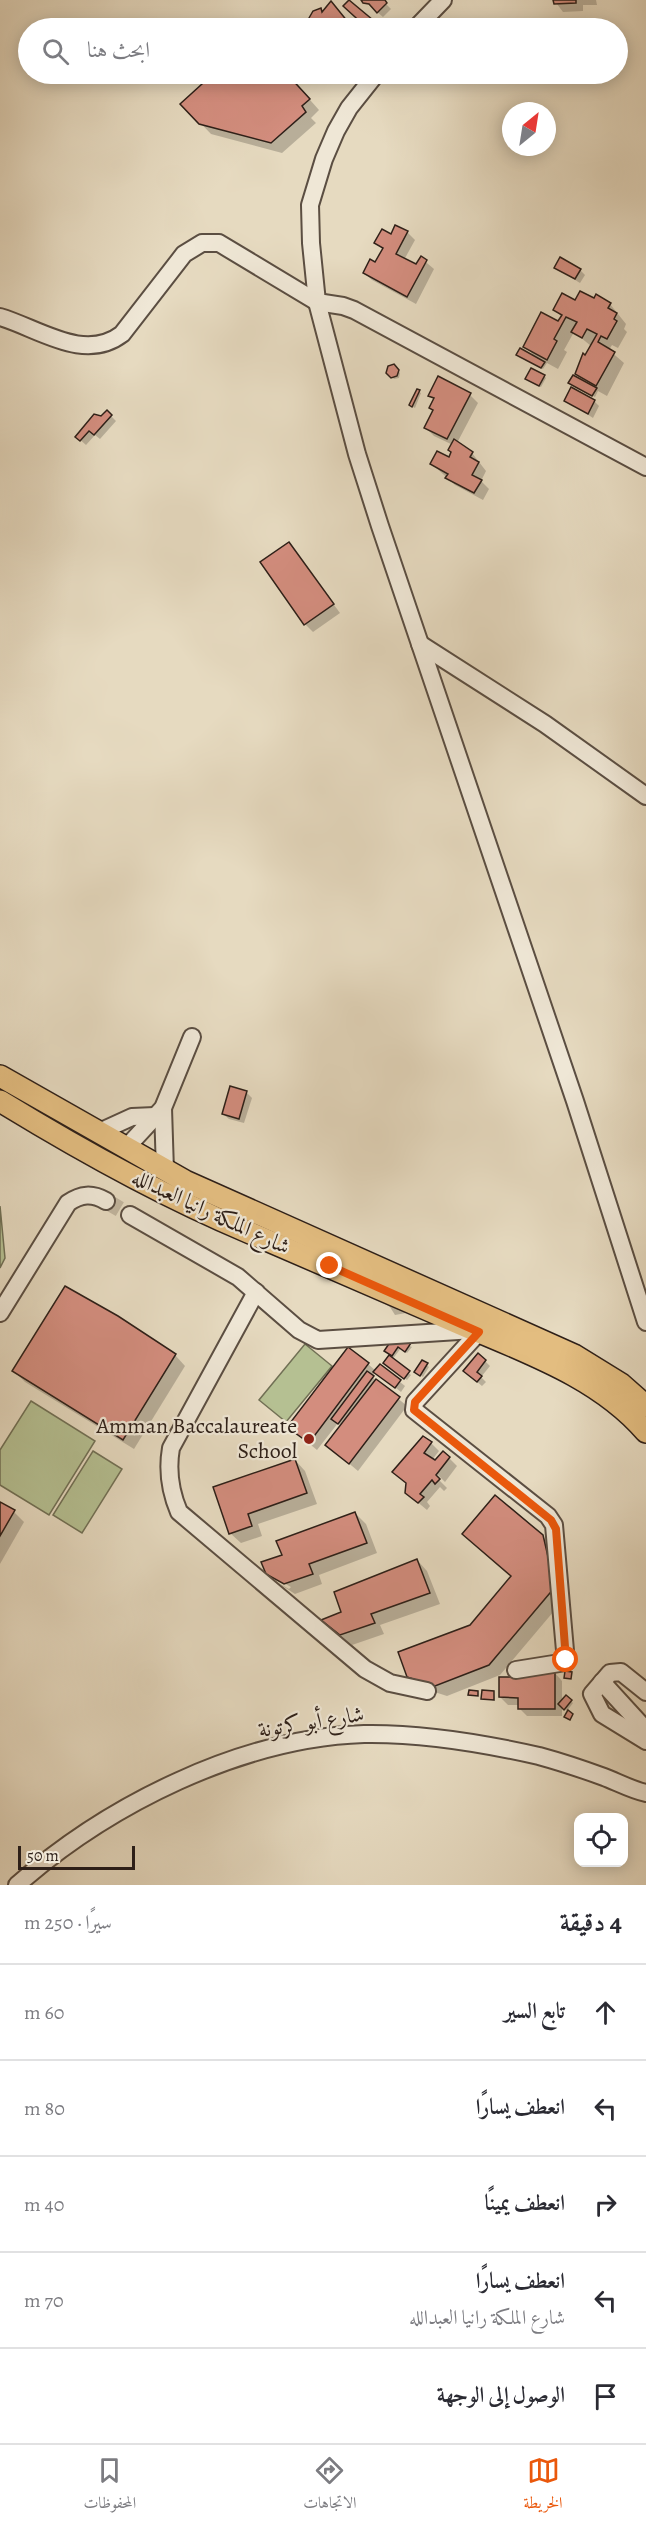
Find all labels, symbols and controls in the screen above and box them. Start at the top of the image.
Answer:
search box [18,18,628,84]
icon: search [39,35,72,68]
text: ابحث هنا [87,35,150,65]
north arrow [502,102,556,156]
street label: شارع الملكة رانيا العبدالله [126,1162,295,1265]
route end [316,1252,342,1278]
place label: Amman Baccalaureate School [96,1411,297,1466]
marker: Amman Baccalaureate School [302,1432,316,1446]
route start [552,1646,578,1672]
street label: شارع أبو كرتونة [256,1698,366,1748]
map controls [574,1813,628,1867]
button: locate [574,1813,628,1867]
scale bar [18,1843,135,1870]
text: 50 m [27,1845,59,1867]
text: 4 دقيقة [560,1905,622,1940]
text: سيرًا · 250 m [24,1909,112,1936]
text: تابع السير [504,1996,565,2026]
icon: ahead [589,1996,622,2029]
text: 60 m [24,1999,65,2026]
text: انعطف يسارًا [476,2092,565,2122]
icon: left [589,2092,622,2125]
text: 80 m [24,2095,65,2122]
text: انعطف يمينًا [485,2188,565,2218]
icon: right [589,2188,622,2221]
text: 40 m [24,2191,64,2218]
text: انعطف يسارًا [476,2266,565,2296]
icon: left [589,2284,622,2317]
text: 70 m [24,2287,64,2314]
text: شارع الملكة رانيا العبدالله [409,2304,565,2331]
text: الوصول إلى الوجهة [437,2380,565,2410]
icon: arrive [589,2380,622,2413]
tab: المحفوظات [84,2454,136,2518]
tab: الاتجاهات [303,2454,357,2518]
tab: الخريطة [524,2454,563,2518]

